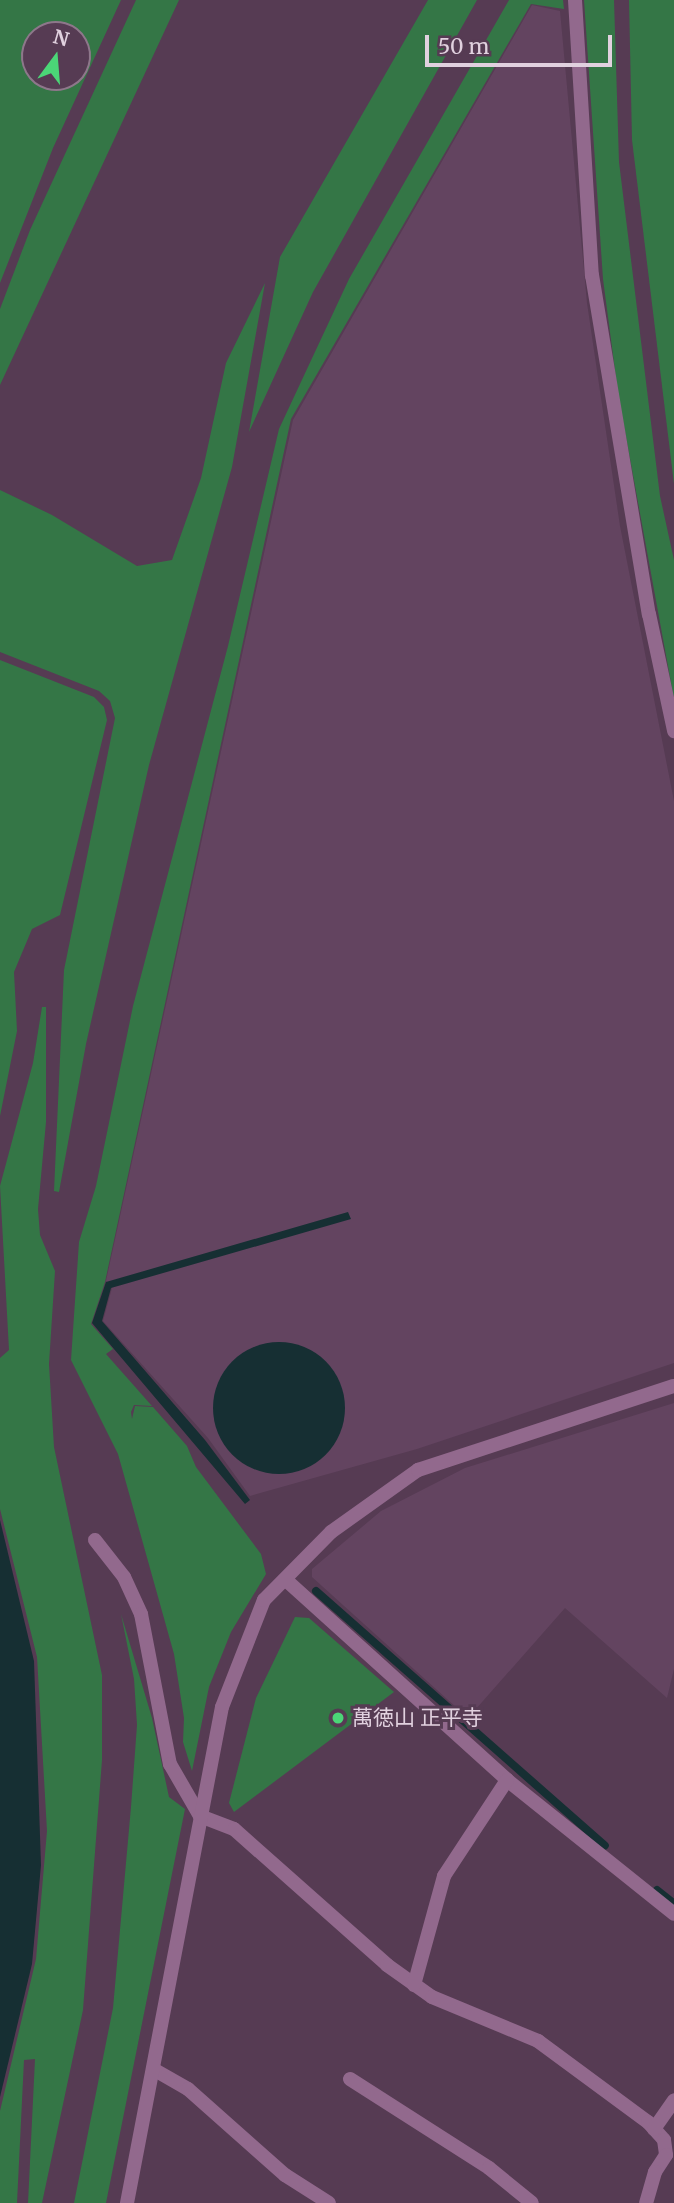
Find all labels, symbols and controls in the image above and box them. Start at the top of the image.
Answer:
north arrow [21,21,91,91]
scale bar [429,21,616,65]
text: N [51,24,72,51]
text: 50 m [438,33,489,60]
place label: 萬徳山 正平寺 [352,1705,483,1731]
marker: 萬徳山 正平寺 [330,1710,346,1726]

